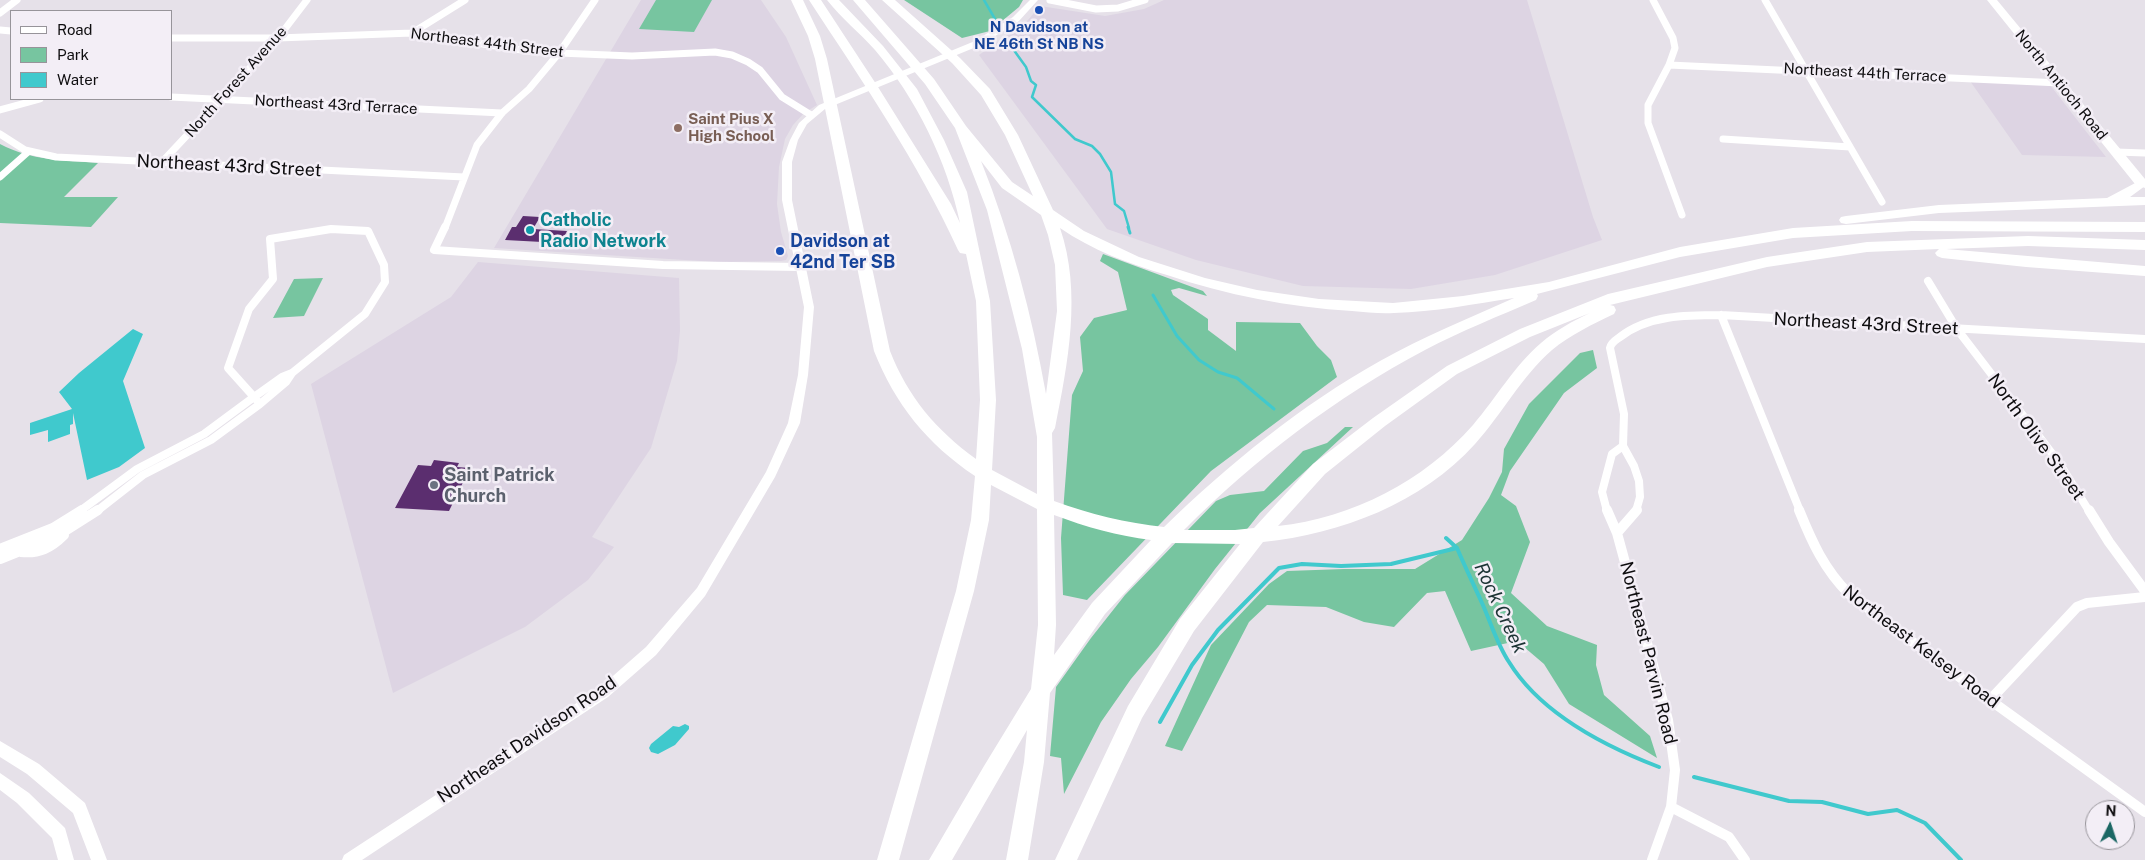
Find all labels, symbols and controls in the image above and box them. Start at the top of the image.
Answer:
marker: N Davidson at NE 46th St NB NS [1033,4,1045,16]
legend [10,10,172,100]
place label: N Davidson at NE 46th St NB NS [974,18,1104,53]
text: Road [57,21,93,38]
street label: North Forest Avenue [181,23,291,141]
street label: Northeast 44th Street [409,25,565,61]
street label: North Antioch Road [2011,26,2111,144]
text: Park [57,46,89,63]
street label: Northeast 44th Terrace [1783,60,1947,86]
text: Water [57,71,99,88]
street label: Northeast 43rd Terrace [254,92,418,118]
place label: Saint Pius X High School [688,110,775,145]
marker: Saint Pius X High School [672,122,684,134]
street label: Northeast 43rd Street [136,150,322,182]
place label: Catholic Radio Network [540,209,666,252]
marker: Catholic Radio Network [524,224,536,236]
place label: Davidson at 42nd Ter SB [790,230,895,272]
marker: Davidson at 42nd Ter SB [774,245,786,257]
street label: Northeast 43rd Street [1773,308,1959,340]
street label: North Olive Street [1983,370,2089,504]
place label: Saint Patrick Church [444,464,555,506]
marker: Saint Patrick Church [428,479,440,491]
water label: Rock Creek [1469,559,1531,657]
street label: Northeast Parvin Road [1615,559,1681,747]
street label: Northeast Kelsey Road [1838,581,2004,713]
street label: Northeast Davidson Road [433,672,621,808]
north arrow [2085,800,2135,850]
text: N [2105,803,2117,819]

